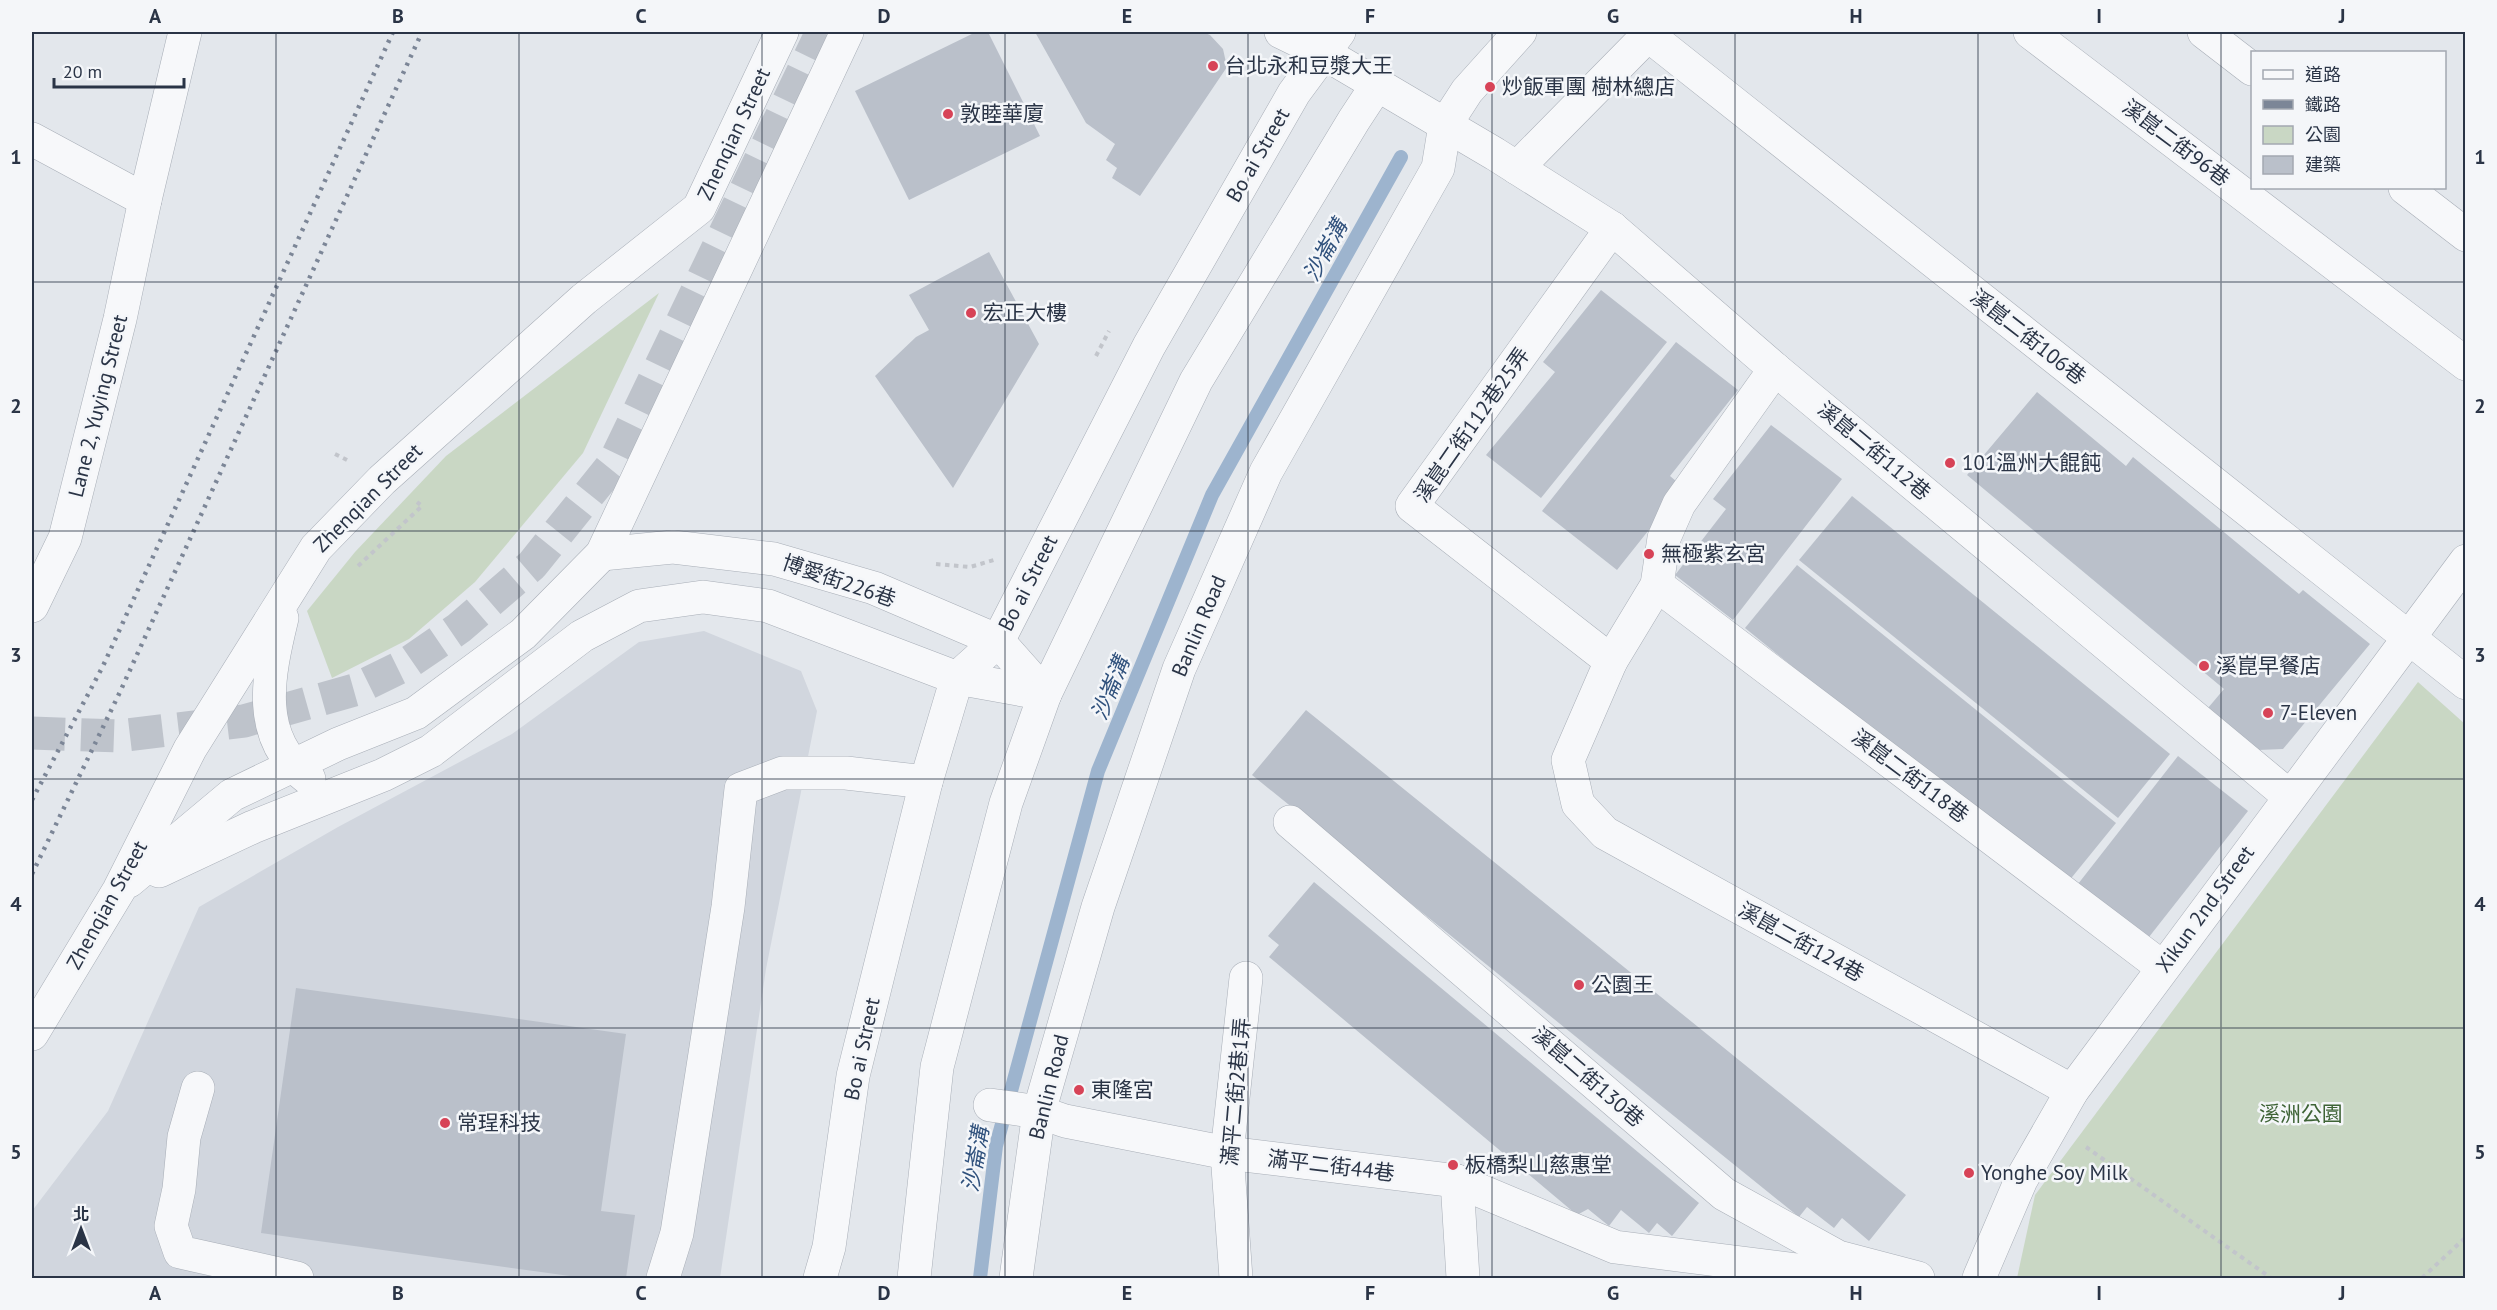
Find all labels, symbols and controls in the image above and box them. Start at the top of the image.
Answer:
text: A [149,3,162,29]
text: B [392,3,404,29]
text: C [635,3,647,29]
text: D [878,3,891,29]
text: E [1122,3,1132,29]
text: F [1365,3,1375,29]
text: G [1607,3,1619,29]
text: H [1849,3,1863,29]
text: I [2096,3,2102,29]
text: J [2338,3,2345,29]
scale bar [54,51,184,89]
legend [2251,51,2446,189]
place label: 台北永和豆漿大王 [1225,52,1393,79]
marker: 台北永和豆漿大王 [1206,59,1220,73]
text: 20 m [63,60,102,83]
street label: Zhenqian Street [691,63,776,204]
text: 道路 [2305,63,2341,86]
place label: 炒飯軍團 樹林總店 [1502,73,1676,100]
marker: 炒飯軍團 樹林總店 [1483,80,1497,94]
street label: 溪崑二街96巷 [2117,93,2235,192]
text: 鐵路 [2305,93,2341,116]
place label: 敦睦華廈 [960,100,1044,127]
street label: Bo ai Street [1220,103,1295,207]
marker: 敦睦華廈 [941,107,955,121]
text: 公園 [2305,123,2341,146]
text: 1 [10,144,22,170]
text: 1 [2474,144,2486,170]
text: 建築 [2305,153,2341,176]
water label: 沙崙溝 [1297,212,1355,286]
street label: 溪崑二街106巷 [1965,283,2092,390]
place label: 宏正大樓 [983,299,1067,326]
marker: 宏正大樓 [964,306,978,320]
street label: Lane 2, Yuying Street [62,312,133,500]
street label: 溪崑二街112巷25弄 [1408,342,1535,508]
text: 2 [10,393,22,419]
text: 2 [2474,393,2486,419]
street label: 溪崑二街112巷 [1812,395,1936,506]
street label: Zhenqian Street [307,437,428,558]
place label: 101溫州大餛飩 [1962,449,2101,476]
marker: 101溫州大餛飩 [1943,456,1957,470]
street label: Bo ai Street [992,530,1063,635]
place label: 無極紫玄宮 [1661,540,1766,567]
marker: 無極紫玄宮 [1642,547,1656,561]
street label: 博愛街226巷 [779,548,900,613]
street label: Banlin Road [1165,571,1232,681]
text: 3 [10,642,22,668]
text: 3 [2474,642,2486,668]
water label: 沙崙溝 [1085,649,1136,724]
place label: 溪崑早餐店 [2216,652,2321,679]
marker: 溪崑早餐店 [2197,659,2211,673]
place label: 7-Eleven [2280,699,2357,726]
marker: 7-Eleven [2261,706,2275,720]
street label: 溪崑二街118巷 [1847,723,1974,828]
street label: Zhenqian Street [60,836,153,974]
street label: Xikun 2nd Street [2149,840,2260,978]
text: 4 [10,891,22,917]
text: 4 [2474,891,2486,917]
street label: 溪崑二街124巷 [1734,896,1869,987]
place label: 公園王 [1591,971,1654,998]
marker: 公園王 [1572,978,1586,992]
street label: Bo ai Street [837,995,886,1103]
street label: 滿平二街2巷1弄 [1216,1017,1255,1167]
street label: 溪崑二街130巷 [1527,1021,1650,1133]
street label: Banlin Road [1022,1031,1075,1142]
place label: 東隆宮 [1091,1076,1154,1103]
marker: 東隆宮 [1072,1083,1086,1097]
park label: 溪洲公園 [2259,1100,2343,1127]
place label: 常珵科技 [457,1109,541,1136]
marker: 常珵科技 [438,1116,452,1130]
water label: 沙崙溝 [955,1121,995,1194]
text: 5 [10,1139,22,1165]
text: 5 [2474,1139,2486,1165]
street label: 滿平二街44巷 [1266,1144,1396,1187]
place label: 板橋梨山慈惠堂 [1465,1151,1612,1178]
marker: 板橋梨山慈惠堂 [1446,1158,1460,1172]
place label: Yonghe Soy Milk [1981,1159,2128,1186]
marker: Yonghe Soy Milk [1962,1166,1976,1180]
north arrow [51,1199,111,1259]
text: 北 [73,1204,89,1224]
text: A [149,1280,162,1306]
text: B [392,1280,404,1306]
text: C [635,1280,647,1306]
text: D [878,1280,891,1306]
text: E [1122,1280,1132,1306]
text: F [1365,1280,1375,1306]
text: G [1607,1280,1619,1306]
text: H [1849,1280,1863,1306]
text: I [2096,1280,2102,1306]
text: J [2338,1280,2345,1306]

